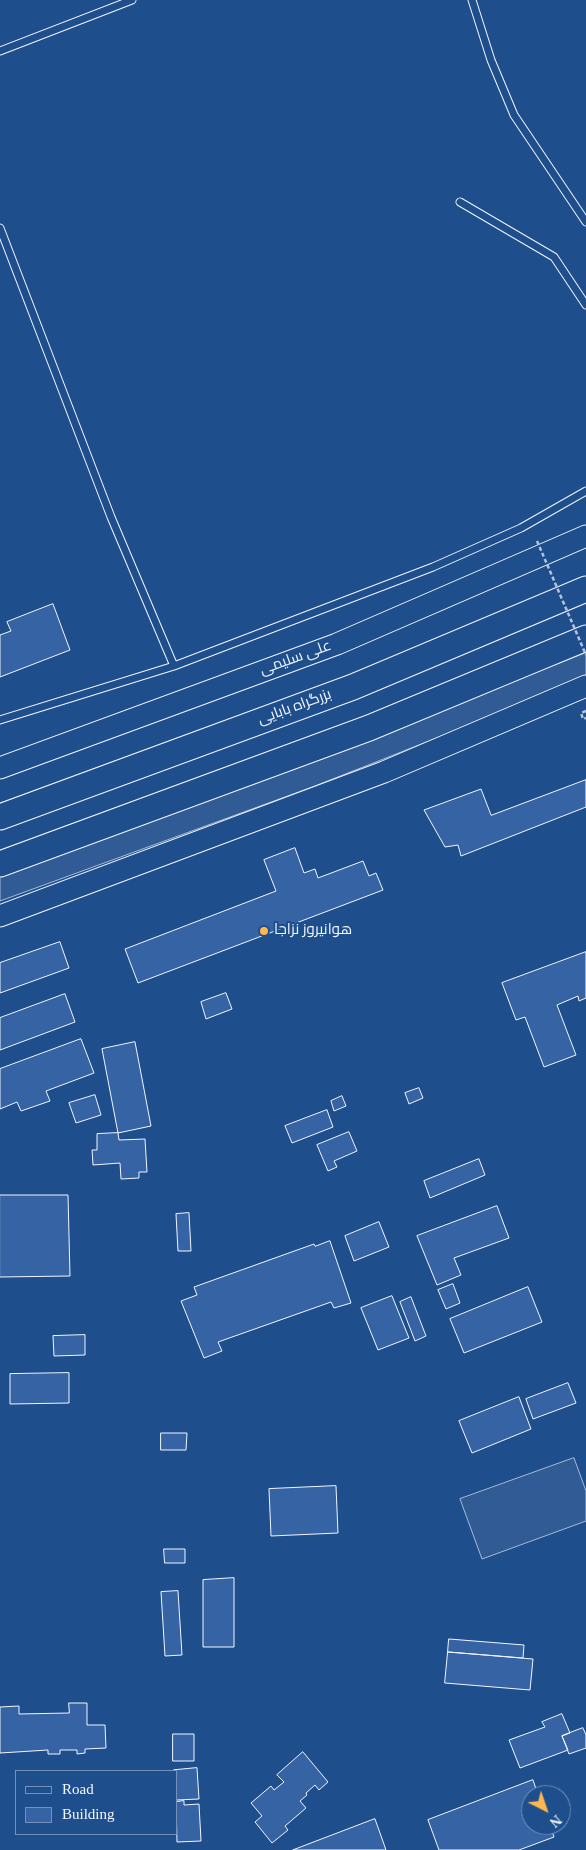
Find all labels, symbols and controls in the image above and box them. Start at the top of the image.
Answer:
street label: علی سلیمی [258,638,334,680]
street label: بزرگراه بابایی [256,686,334,730]
place label: هوانیروز نزاجا [274,922,352,940]
marker: هوانیروز نزاجا [258,925,270,937]
legend [15,1770,178,1835]
text: Road [62,1781,94,1797]
north arrow [521,1785,571,1835]
text: Building [62,1806,115,1822]
text: N [547,1812,564,1830]

